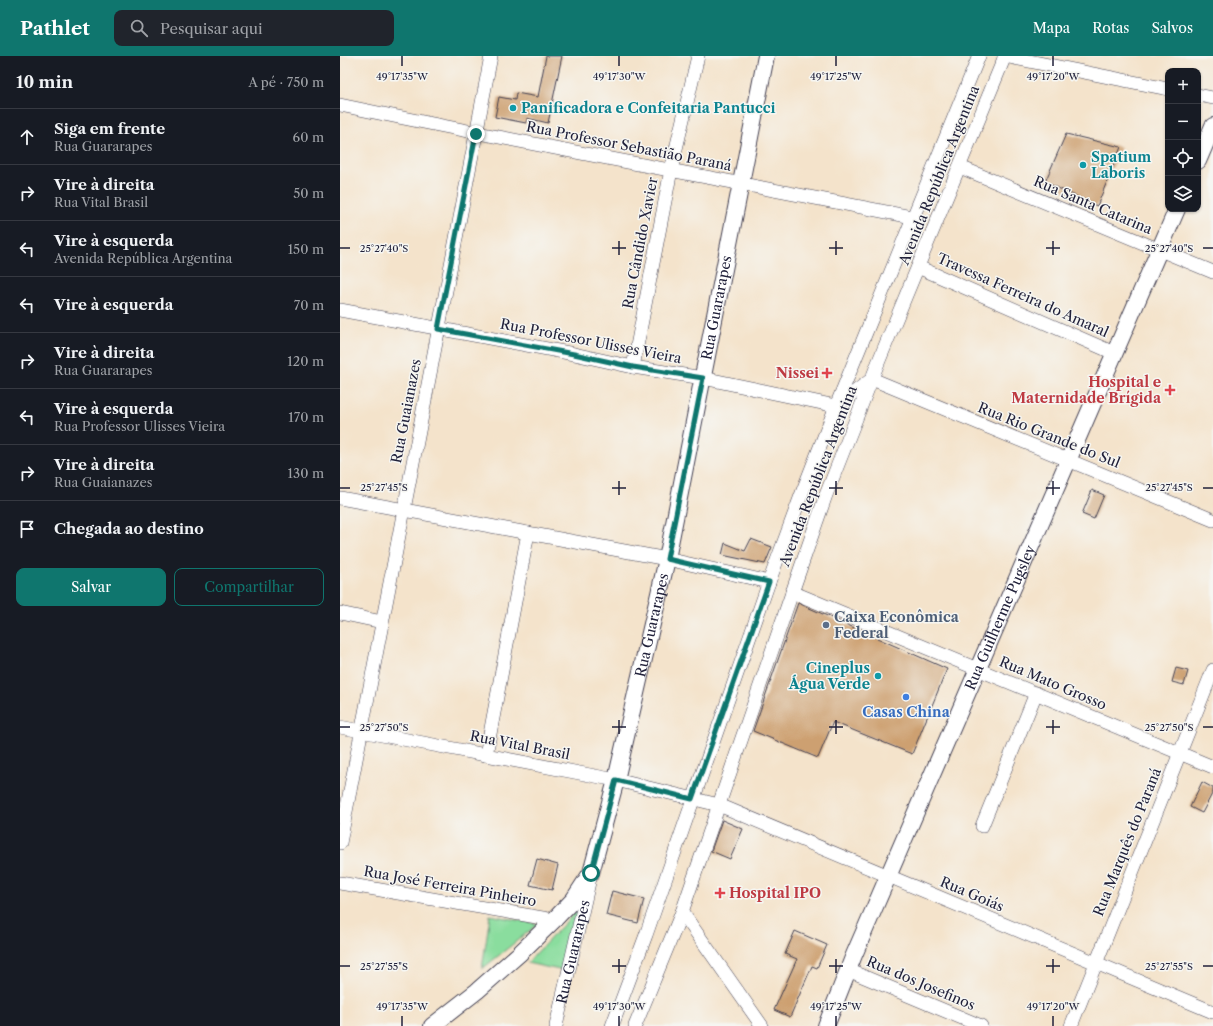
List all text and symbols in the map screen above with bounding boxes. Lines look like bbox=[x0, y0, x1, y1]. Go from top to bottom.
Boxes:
search box bbox=[114, 10, 394, 46]
text: Pathlet bbox=[20, 17, 90, 40]
icon: search bbox=[128, 17, 150, 39]
text: Pesquisar aqui bbox=[160, 19, 263, 38]
text: Mapa bbox=[1033, 19, 1070, 37]
text: Rotas bbox=[1092, 19, 1129, 37]
text: Salvos bbox=[1151, 19, 1193, 37]
map controls bbox=[1165, 68, 1201, 212]
button: + bbox=[1165, 68, 1201, 104]
text: 49°17'35"W bbox=[376, 70, 429, 83]
text: 49°17'30"W bbox=[593, 70, 646, 83]
text: 49°17'25"W bbox=[810, 70, 863, 83]
text: 49°17'20"W bbox=[1027, 70, 1081, 83]
text: 10 min bbox=[16, 72, 73, 92]
text: A pé · 750 m bbox=[248, 74, 324, 90]
street label: Avenida República Argentina bbox=[894, 82, 984, 268]
place label: Panificadora e Confeitaria Pantucci bbox=[521, 99, 776, 117]
marker: Panificadora e Confeitaria Pantucci bbox=[508, 103, 518, 113]
button: − bbox=[1165, 104, 1201, 140]
street label: Rua Professor Sebastião Paraná bbox=[525, 117, 734, 175]
text: Siga em frente bbox=[54, 119, 165, 138]
route end bbox=[467, 125, 485, 143]
icon: ahead bbox=[16, 126, 38, 148]
text: 60 m bbox=[293, 129, 324, 145]
text: Rua Guararapes bbox=[54, 138, 153, 154]
button: locate bbox=[1165, 140, 1201, 176]
place label: Spatium Laboris bbox=[1091, 148, 1151, 182]
marker: Spatium Laboris bbox=[1078, 160, 1088, 170]
street label: Rua Santa Catarina bbox=[1031, 172, 1156, 238]
text: Vire à direita bbox=[54, 175, 154, 194]
street label: Rua Cândido Xavier bbox=[618, 176, 662, 310]
button: layers bbox=[1165, 176, 1201, 212]
icon: right bbox=[16, 182, 38, 204]
text: 50 m bbox=[293, 185, 324, 201]
text: Rua Vital Brasil bbox=[54, 194, 148, 210]
text: Vire à esquerda bbox=[54, 231, 173, 250]
icon: left bbox=[16, 238, 38, 260]
text: 150 m bbox=[288, 241, 324, 257]
text: 25°27'40"S bbox=[360, 242, 408, 255]
text: 25°27'40"S bbox=[1145, 242, 1193, 255]
street label: Travessa Ferreira do Amaral bbox=[934, 249, 1112, 341]
text: Avenida República Argentina bbox=[54, 250, 232, 266]
street label: Rua Guararapes bbox=[697, 254, 736, 362]
icon: left bbox=[16, 294, 38, 316]
text: Vire à esquerda bbox=[54, 295, 173, 314]
text: 70 m bbox=[294, 297, 324, 313]
street label: Rua Professor Ulisses Vieira bbox=[499, 315, 684, 368]
text: Vire à direita bbox=[54, 343, 154, 362]
icon: right bbox=[16, 350, 38, 372]
text: 120 m bbox=[287, 353, 324, 369]
street label: Rua Guaianazes bbox=[387, 357, 425, 465]
text: Rua Guararapes bbox=[54, 362, 153, 378]
place label: Nissei bbox=[776, 364, 819, 382]
marker: Nissei bbox=[822, 368, 832, 378]
place label: Hospital e Maternidade Brígida bbox=[1011, 373, 1162, 407]
street label: Avenida República Argentina bbox=[775, 382, 861, 570]
marker: Hospital e Maternidade Brígida bbox=[1164, 384, 1176, 396]
street label: Rua Rio Grande do Sul bbox=[975, 398, 1123, 472]
text: Vire à esquerda bbox=[54, 399, 173, 418]
icon: left bbox=[16, 406, 38, 428]
text: 170 m bbox=[288, 409, 324, 425]
text: Rua Professor Ulisses Vieira bbox=[54, 418, 225, 434]
text: Vire à direita bbox=[54, 455, 154, 474]
icon: right bbox=[16, 462, 38, 484]
text: 130 m bbox=[288, 465, 324, 481]
text: Rua Guaianazes bbox=[54, 474, 152, 490]
text: 25°27'45"S bbox=[360, 481, 408, 494]
text: 25°27'45"S bbox=[1145, 481, 1193, 494]
icon: arrive bbox=[16, 518, 38, 540]
text: Chegada ao destino bbox=[54, 519, 204, 538]
street label: Rua Guilherme Pugsley bbox=[961, 542, 1039, 693]
button: Salvar bbox=[16, 568, 166, 606]
button: Compartilhar bbox=[174, 568, 324, 606]
street label: Rua Guararapes bbox=[631, 571, 672, 679]
place label: Caixa Econômica Federal bbox=[834, 608, 960, 642]
marker: Caixa Econômica Federal bbox=[821, 620, 831, 630]
street label: Rua Mato Grosso bbox=[997, 652, 1109, 714]
place label: Cineplus Água Verde bbox=[788, 659, 870, 693]
marker: Cineplus Água Verde bbox=[873, 671, 883, 681]
marker: Casas China bbox=[901, 692, 911, 702]
place label: Casas China bbox=[862, 703, 951, 721]
text: 25°27'50"S bbox=[360, 721, 408, 734]
text: 25°27'50"S bbox=[1145, 721, 1193, 734]
street label: Rua Vital Brasil bbox=[469, 726, 571, 764]
street label: Rua Marquês do Paraná bbox=[1089, 765, 1165, 919]
street label: Rua José Ferreira Pinheiro bbox=[362, 862, 538, 910]
route start bbox=[582, 864, 600, 882]
street label: Rua Goiás bbox=[937, 873, 1007, 915]
place label: Hospital IPO bbox=[729, 884, 821, 902]
marker: Hospital IPO bbox=[714, 887, 726, 899]
street label: Rua Guararapes bbox=[552, 898, 594, 1006]
street label: Rua dos Josefinos bbox=[864, 952, 978, 1014]
text: 25°27'55"S bbox=[360, 960, 408, 973]
text: 25°27'55"S bbox=[1145, 960, 1193, 973]
text: 49°17'35"W bbox=[376, 1000, 429, 1013]
text: 49°17'30"W bbox=[593, 1000, 646, 1013]
text: 49°17'25"W bbox=[810, 1000, 863, 1013]
text: 49°17'20"W bbox=[1027, 1000, 1081, 1013]

